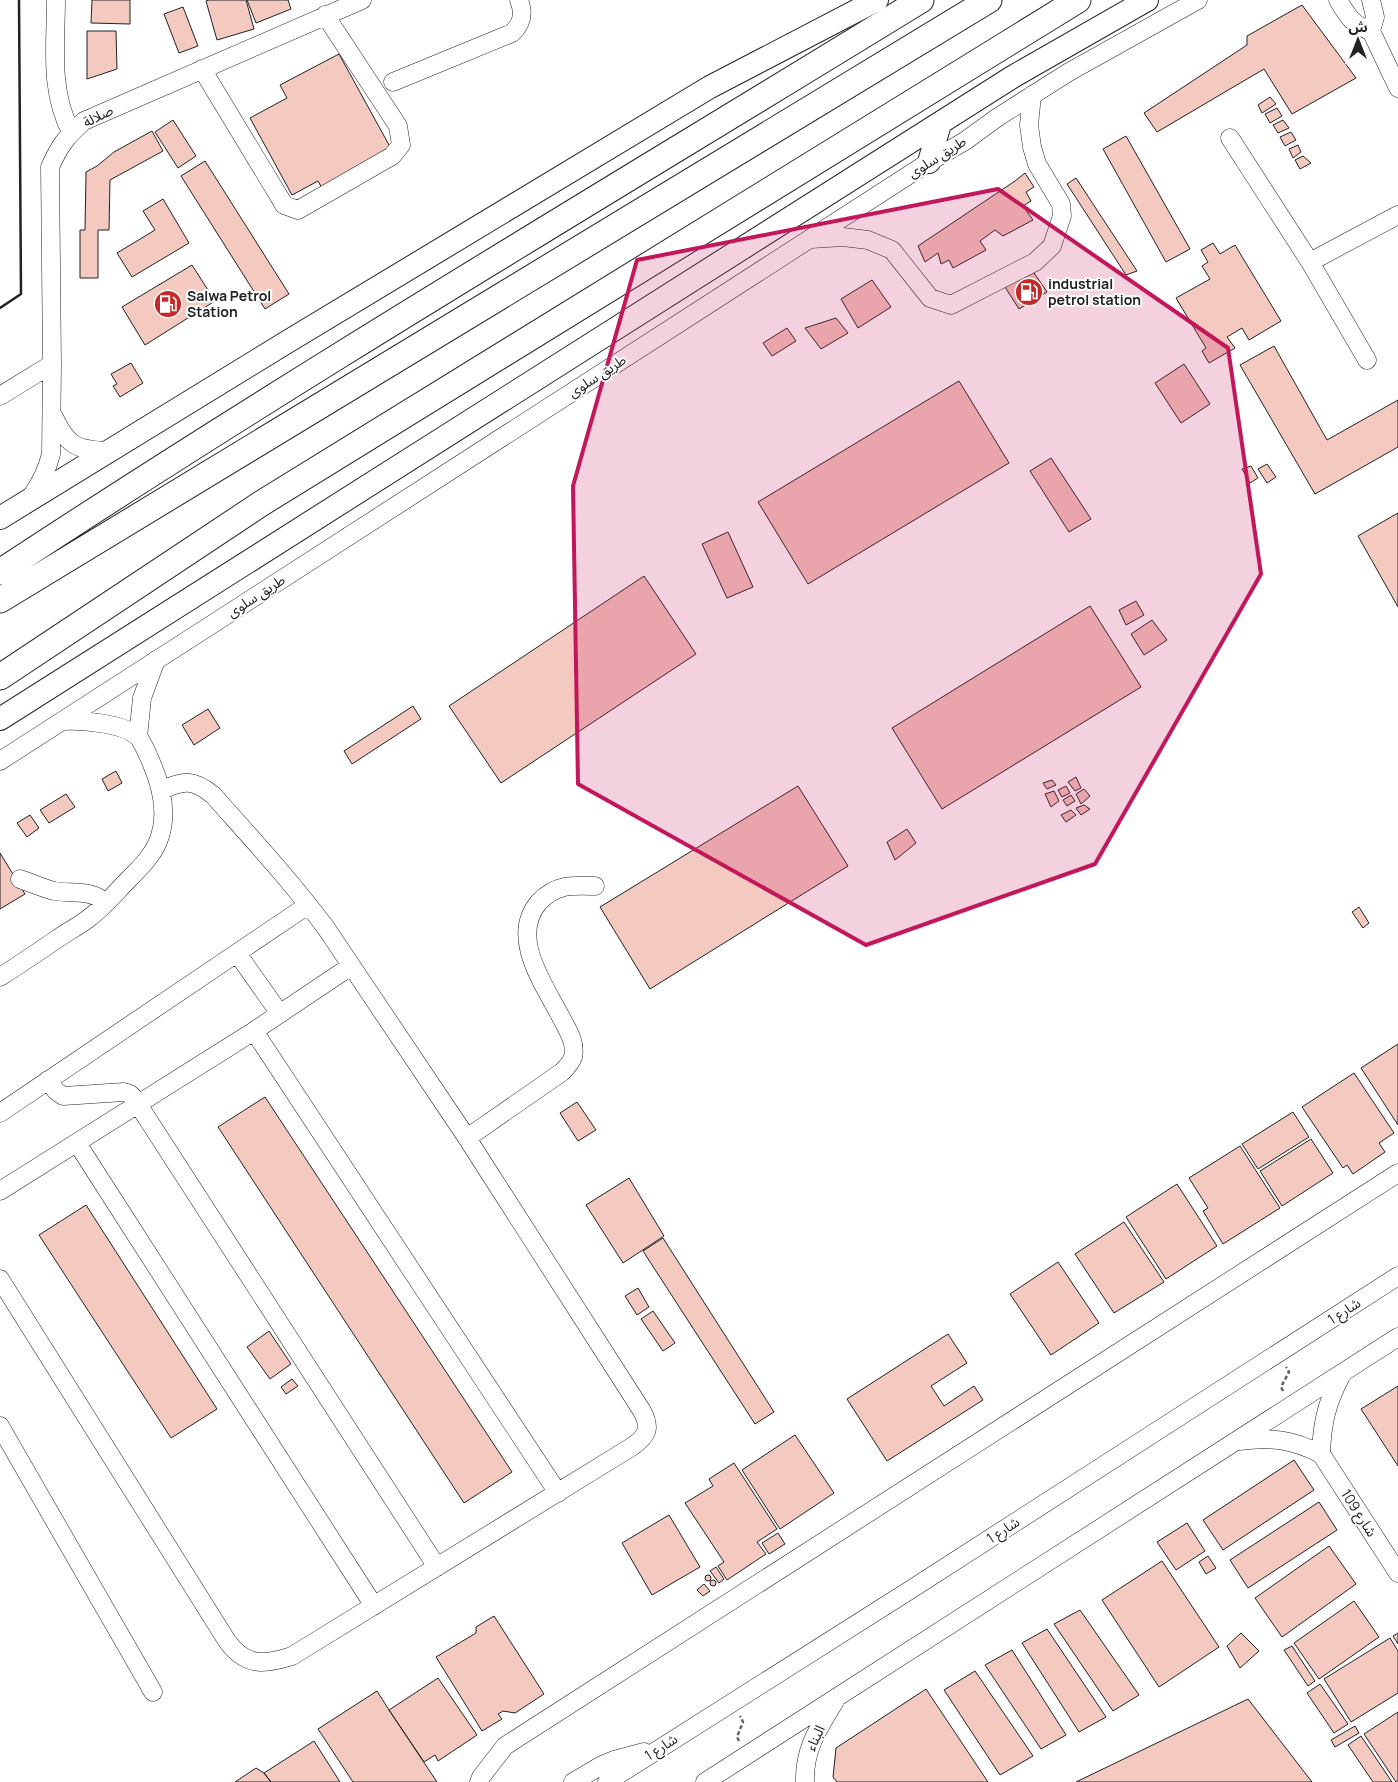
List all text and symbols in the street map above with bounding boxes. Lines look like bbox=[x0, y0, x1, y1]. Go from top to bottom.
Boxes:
north arrow bbox=[1333, 15, 1383, 65]
text: ش bbox=[1348, 17, 1368, 36]
street label: صلالة bbox=[79, 100, 116, 131]
street label: طريق سلوى bbox=[904, 131, 970, 183]
place label: industrial petrol station bbox=[1048, 274, 1141, 309]
fuel station icon: industrial petrol station bbox=[1014, 277, 1044, 307]
place label: Salwa Petrol Station bbox=[187, 286, 271, 321]
fuel station icon: Salwa Petrol Station bbox=[153, 289, 183, 319]
street label: طريق سلوى bbox=[564, 350, 630, 402]
street label: طريق سلوى bbox=[223, 570, 289, 622]
street label: شارع 1 bbox=[1324, 1293, 1365, 1330]
street label: شارع 109 bbox=[1335, 1485, 1382, 1541]
street label: شارع 1 bbox=[983, 1512, 1024, 1549]
street label: البناء bbox=[800, 1722, 829, 1754]
street label: شارع 1 bbox=[641, 1729, 682, 1766]

